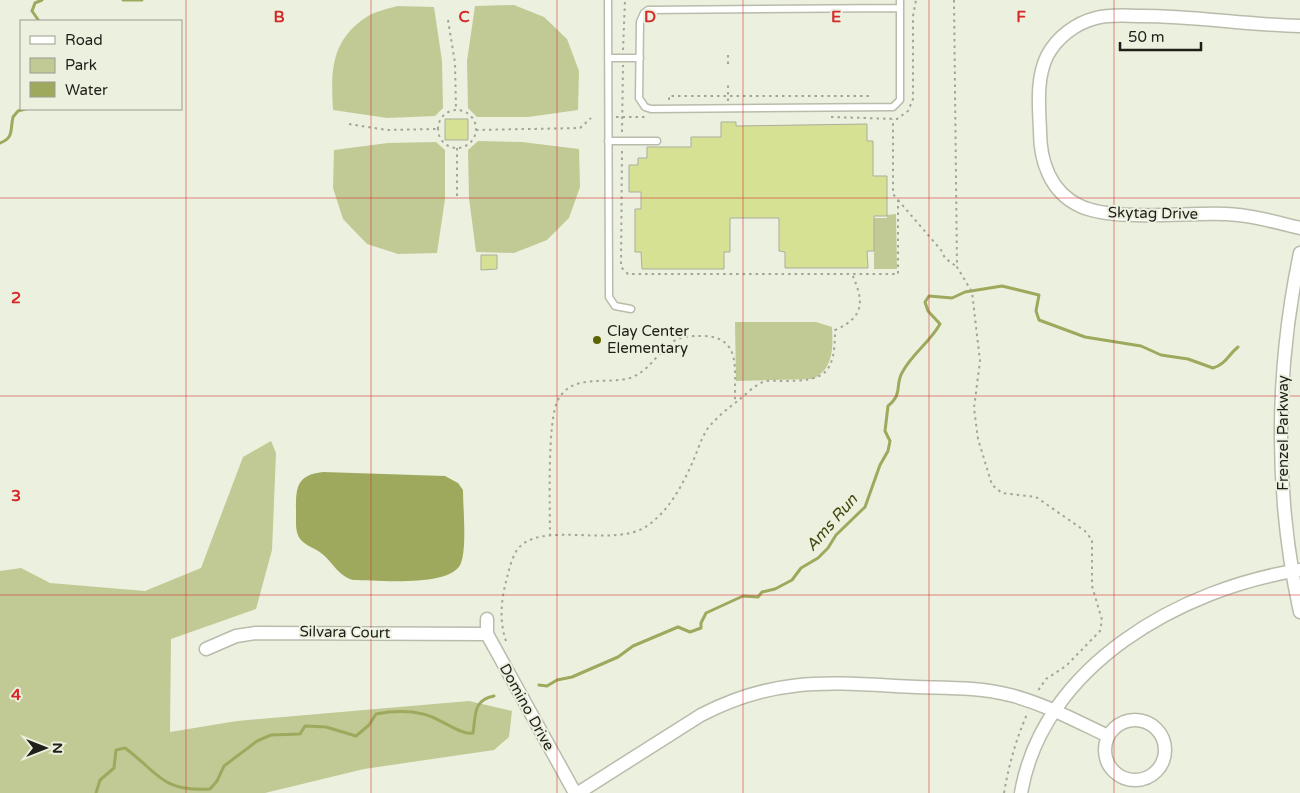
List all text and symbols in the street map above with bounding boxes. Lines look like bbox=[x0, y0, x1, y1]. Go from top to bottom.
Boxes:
text: B bbox=[273, 7, 285, 27]
text: C bbox=[458, 7, 470, 27]
text: D bbox=[644, 7, 656, 27]
text: E bbox=[831, 7, 841, 27]
text: F bbox=[1016, 7, 1026, 27]
legend bbox=[20, 20, 182, 110]
scale bar bbox=[1120, 20, 1201, 52]
text: 50 m bbox=[1128, 28, 1165, 46]
text: Road bbox=[65, 31, 103, 49]
text: Park bbox=[65, 56, 97, 74]
text: Water bbox=[65, 81, 108, 99]
street label: Skytag Drive bbox=[1108, 203, 1198, 223]
text: 2 bbox=[11, 288, 21, 308]
place label: Clay Center Elementary bbox=[607, 322, 689, 357]
marker: Clay Center Elementary bbox=[591, 334, 603, 346]
street label: Frenzel Parkway bbox=[1274, 375, 1292, 491]
text: 3 bbox=[11, 486, 21, 506]
water label: Ams Run bbox=[801, 489, 863, 555]
street label: Silvara Court bbox=[299, 622, 391, 642]
street label: Domino Drive bbox=[496, 660, 558, 754]
text: 4 bbox=[11, 685, 21, 705]
north arrow bbox=[20, 723, 70, 773]
text: N bbox=[49, 742, 66, 754]

